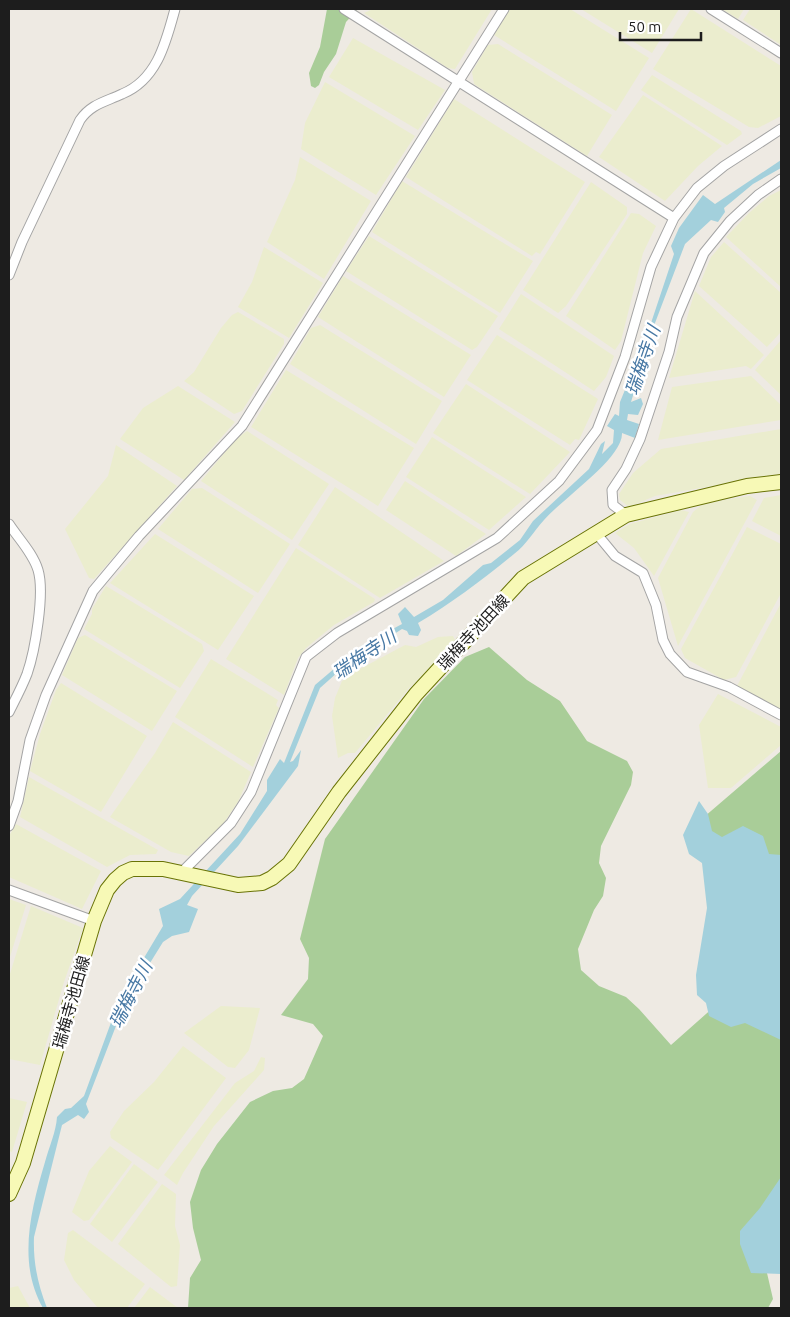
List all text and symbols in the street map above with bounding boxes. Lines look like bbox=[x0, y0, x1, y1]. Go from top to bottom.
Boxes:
scale bar bbox=[620, 10, 701, 42]
text: 50 m bbox=[628, 18, 661, 35]
water label: 瑞梅寺川 bbox=[621, 321, 664, 397]
street label: 瑞梅寺池田線 bbox=[434, 591, 512, 673]
water label: 瑞梅寺川 bbox=[329, 624, 401, 682]
street label: 瑞梅寺池田線 bbox=[49, 953, 93, 1051]
water label: 瑞梅寺川 bbox=[105, 956, 156, 1031]

